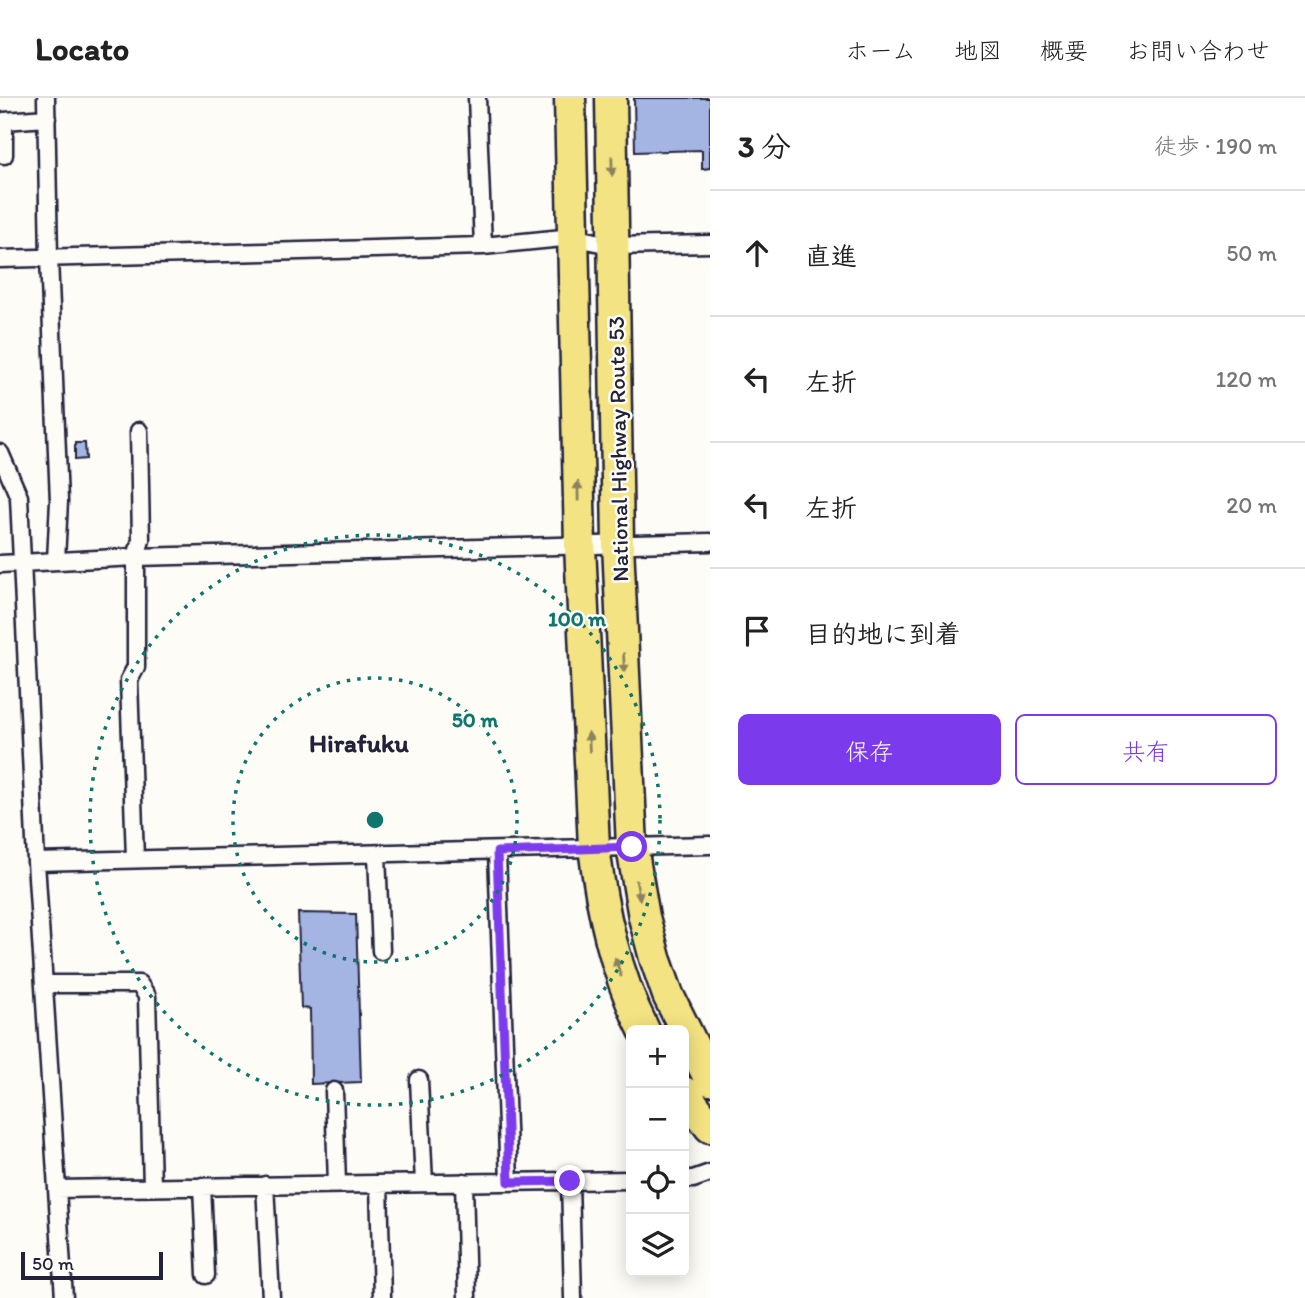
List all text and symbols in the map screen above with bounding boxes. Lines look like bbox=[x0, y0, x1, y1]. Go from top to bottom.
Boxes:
text: Locato bbox=[35, 29, 129, 68]
text: ホーム bbox=[845, 36, 916, 65]
text: 地図 bbox=[954, 36, 1002, 65]
text: 概要 bbox=[1040, 36, 1088, 65]
text: お問い合わせ bbox=[1126, 36, 1270, 65]
text: 3 分 bbox=[738, 128, 791, 165]
text: 徒歩 · 190 m bbox=[1154, 132, 1277, 160]
one-way arrow bbox=[607, 155, 618, 177]
icon: ahead bbox=[738, 234, 776, 272]
text: 50 m bbox=[1226, 239, 1277, 267]
text: 直進 bbox=[805, 240, 857, 272]
street label: National Highway Route 53 bbox=[602, 316, 634, 582]
icon: left bbox=[738, 360, 776, 398]
text: 120 m bbox=[1216, 365, 1277, 393]
text: 左折 bbox=[805, 366, 857, 398]
one-way arrow bbox=[573, 479, 584, 501]
icon: left bbox=[738, 486, 776, 524]
text: 20 m bbox=[1226, 491, 1277, 519]
text: 左折 bbox=[805, 492, 857, 524]
text: 100 m bbox=[548, 606, 606, 631]
icon: arrive bbox=[738, 612, 776, 650]
text: 目的地に到着 bbox=[805, 618, 961, 650]
one-way arrow bbox=[618, 652, 629, 674]
text: 50 m bbox=[452, 707, 499, 732]
button: 保存 bbox=[738, 714, 1001, 785]
button: 共有 bbox=[1015, 714, 1277, 785]
district label: Hirafuku bbox=[309, 727, 410, 759]
one-way arrow bbox=[584, 731, 595, 753]
centre of rings bbox=[363, 808, 387, 832]
route start bbox=[616, 831, 647, 862]
one-way arrow bbox=[633, 879, 644, 901]
one-way arrow bbox=[612, 957, 623, 978]
map controls bbox=[626, 1025, 689, 1277]
button: + bbox=[626, 1025, 689, 1088]
button: − bbox=[626, 1088, 689, 1151]
button: locate bbox=[626, 1151, 689, 1214]
route end bbox=[554, 1165, 585, 1196]
button: layers bbox=[626, 1214, 689, 1277]
scale bar bbox=[21, 1249, 163, 1281]
text: 50 m bbox=[32, 1252, 74, 1275]

